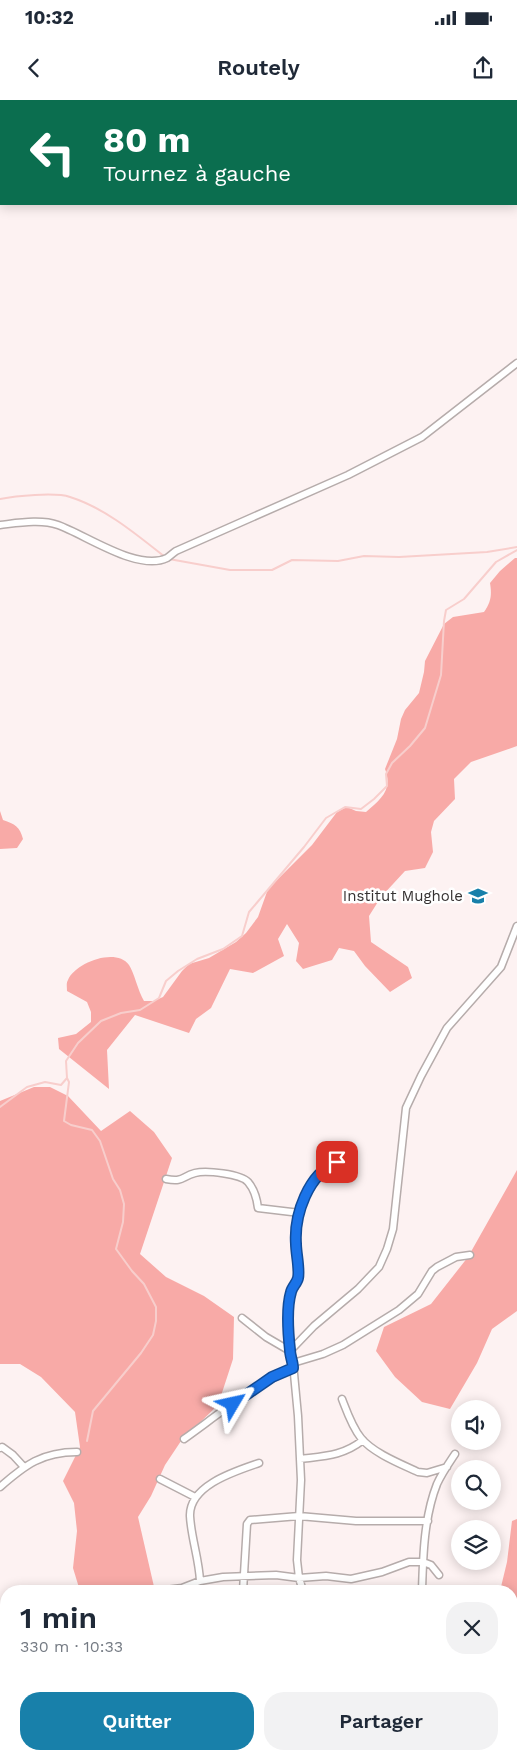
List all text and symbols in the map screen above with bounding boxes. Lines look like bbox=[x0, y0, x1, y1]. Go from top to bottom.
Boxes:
text: 10:32 bbox=[25, 6, 74, 29]
icon: back bbox=[20, 54, 48, 82]
icon: share bbox=[469, 54, 497, 82]
text: Routely bbox=[217, 55, 300, 80]
text: 80 m bbox=[103, 119, 190, 161]
icon: left bbox=[20, 120, 85, 185]
text: Tournez à gauche bbox=[103, 161, 291, 186]
school or university icon: Institut Mughole bbox=[467, 885, 489, 907]
place label: Institut Mughole bbox=[343, 887, 463, 905]
pin bbox=[316, 1141, 358, 1183]
icon: arrive bbox=[323, 1148, 351, 1176]
position arrow bbox=[206, 1377, 258, 1429]
map controls bbox=[451, 1400, 501, 1570]
button: sound bbox=[451, 1400, 501, 1450]
button: search bbox=[451, 1460, 501, 1510]
button: layers bbox=[451, 1520, 501, 1570]
text: 1 min bbox=[20, 1600, 97, 1635]
button: close bbox=[446, 1602, 498, 1654]
text: 330 m · 10:33 bbox=[20, 1637, 123, 1656]
button: Quitter bbox=[20, 1692, 254, 1750]
button: Partager bbox=[264, 1692, 498, 1750]

